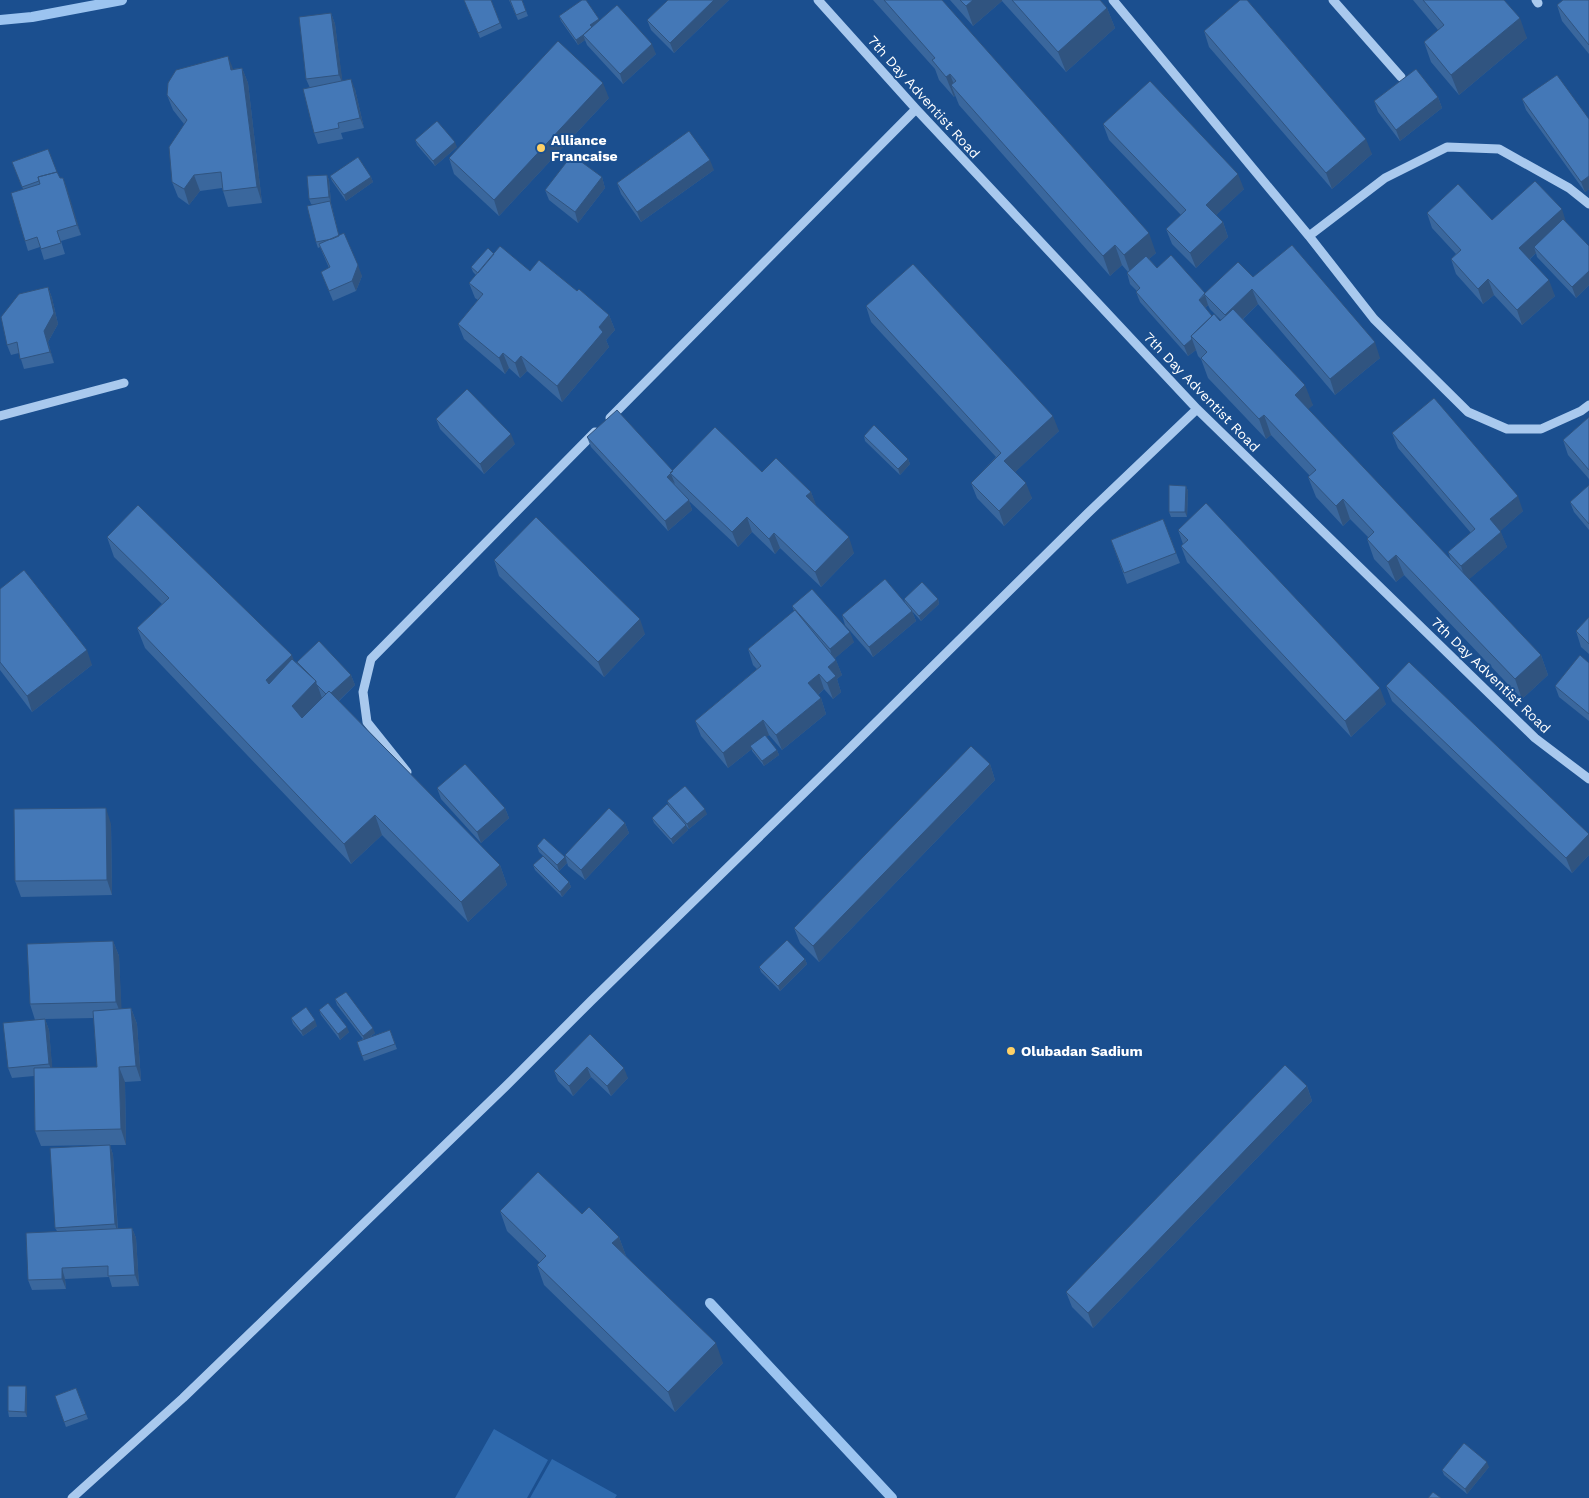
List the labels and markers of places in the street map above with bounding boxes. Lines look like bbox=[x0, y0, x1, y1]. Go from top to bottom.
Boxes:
place label: Alliance Francaise bbox=[551, 132, 618, 164]
marker: Alliance Francaise bbox=[535, 142, 547, 154]
place label: Olubadan Sadium bbox=[1021, 1043, 1143, 1059]
marker: Olubadan Sadium bbox=[1005, 1045, 1017, 1057]

